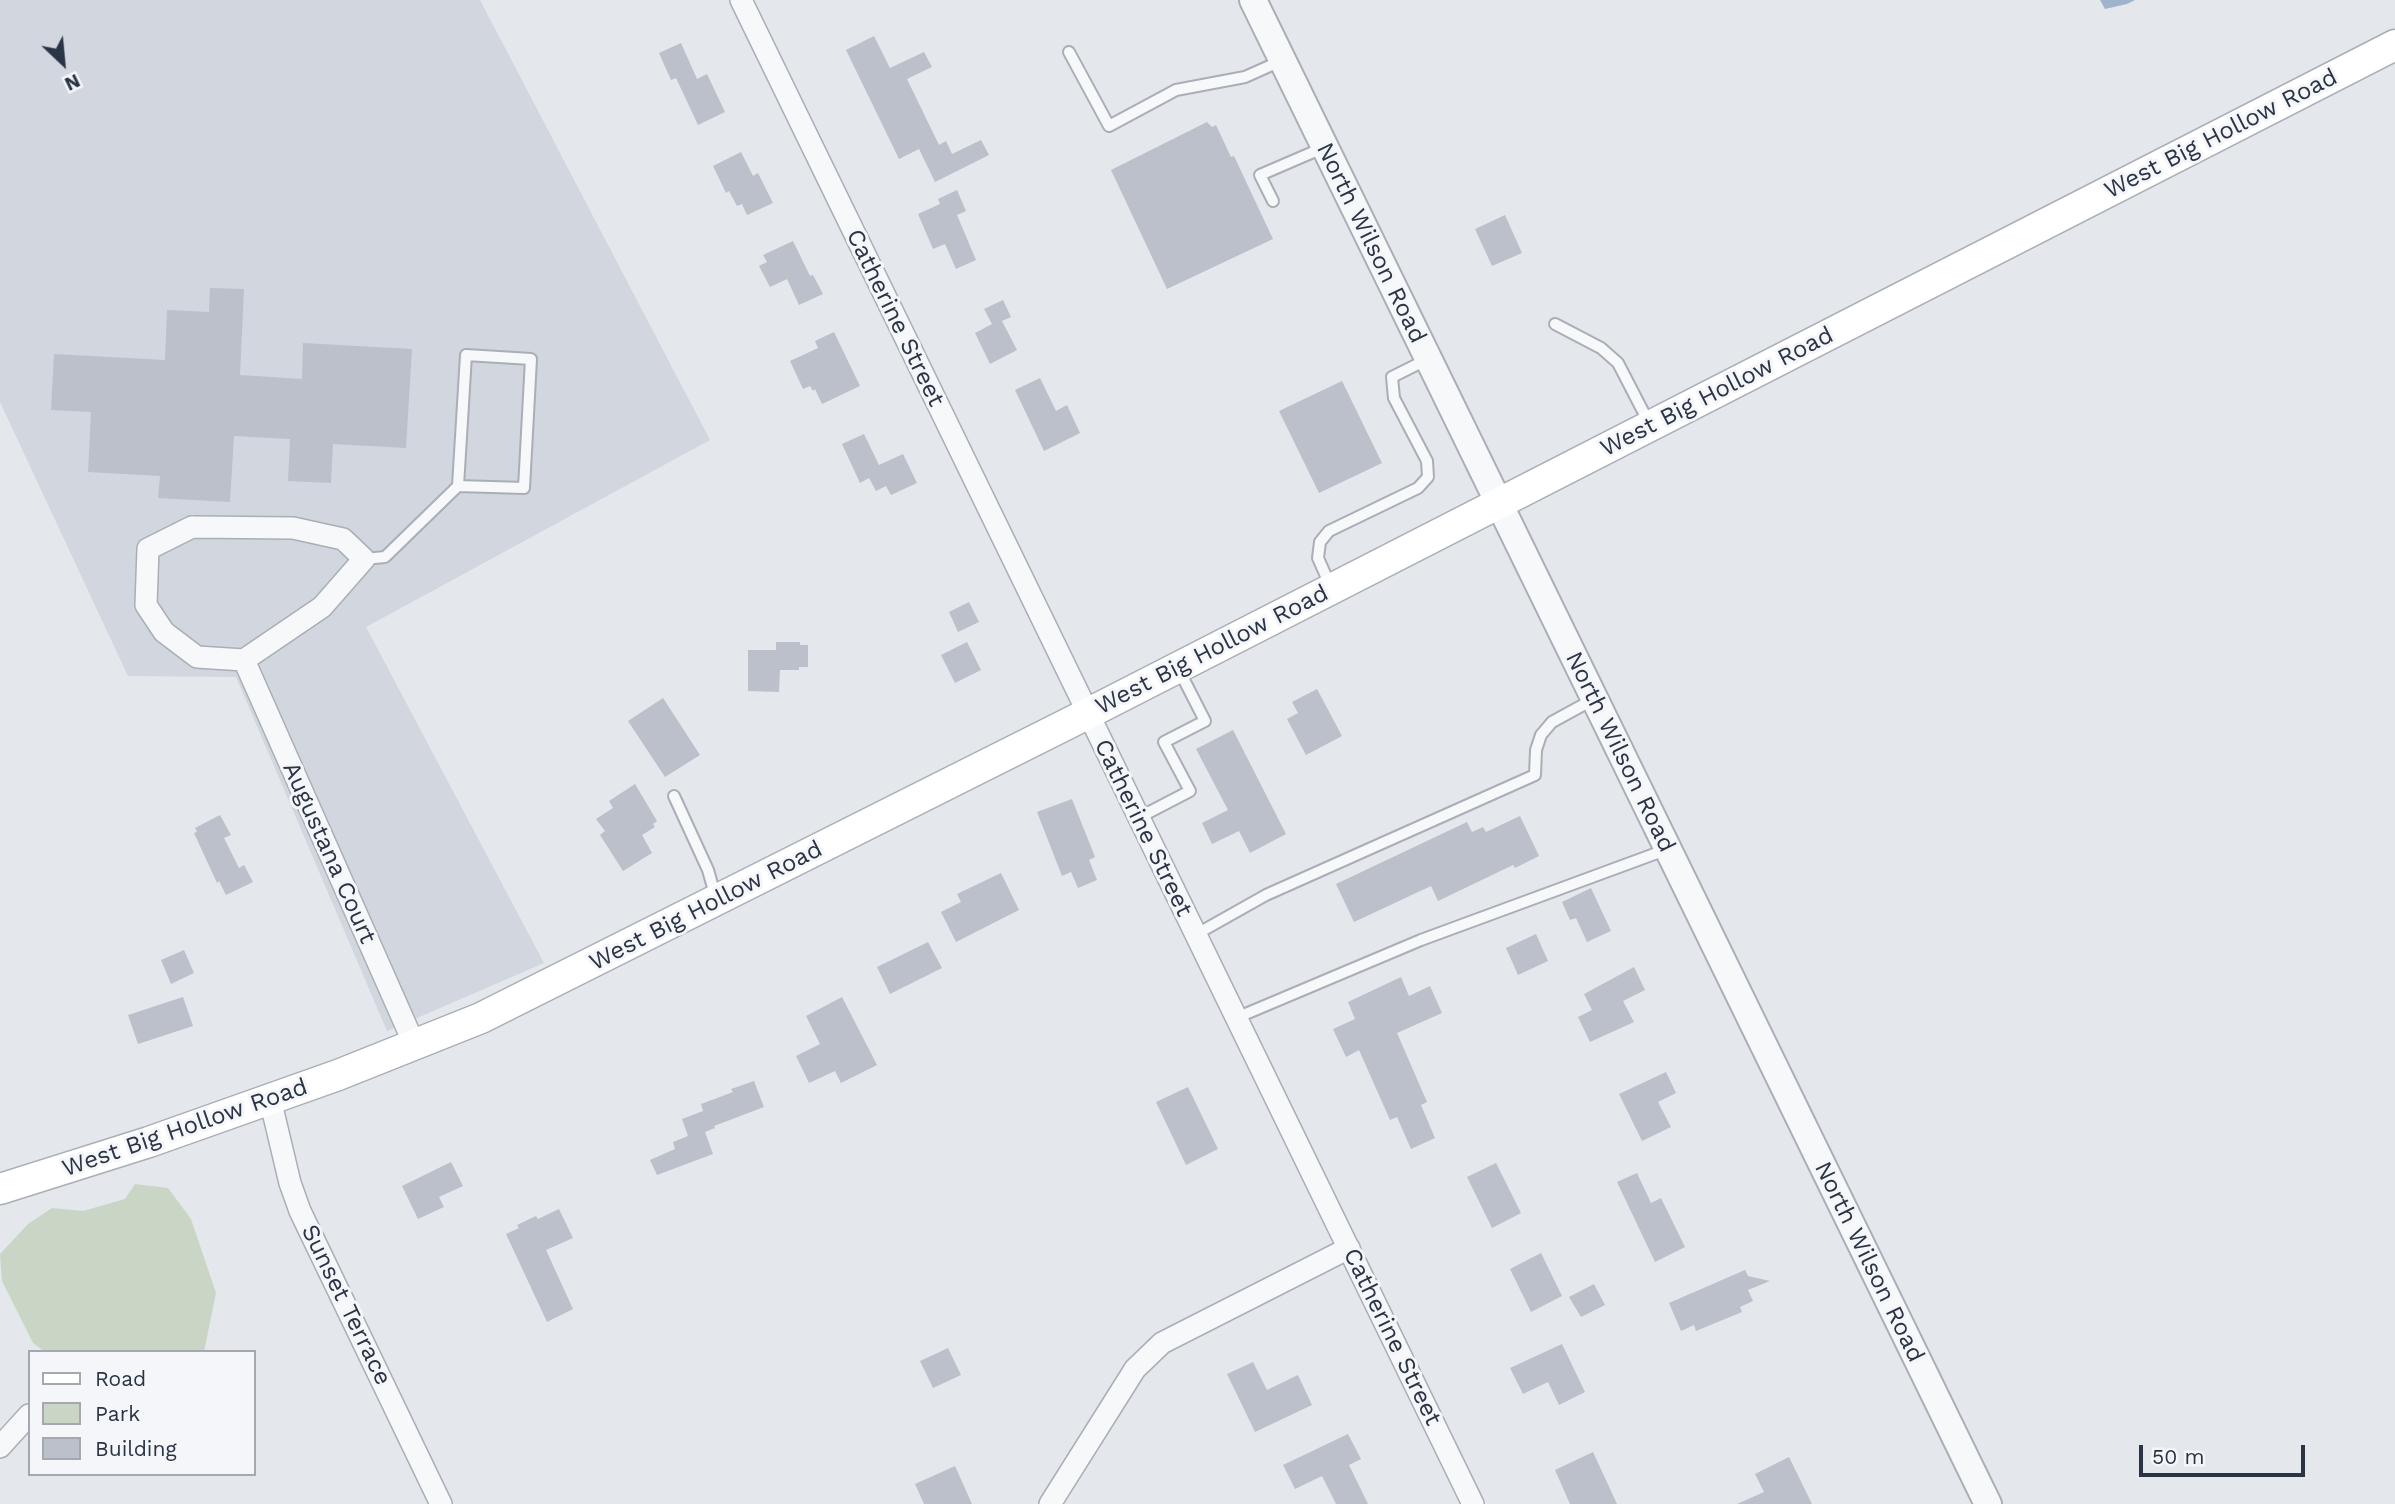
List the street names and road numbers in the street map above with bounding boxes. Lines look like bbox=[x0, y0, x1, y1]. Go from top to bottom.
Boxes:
street label: West Big Hollow Road bbox=[2100, 63, 2342, 205]
street label: North Wilson Road bbox=[1310, 138, 1432, 348]
street label: Catherine Street bbox=[840, 225, 950, 411]
street label: West Big Hollow Road bbox=[1596, 321, 1838, 463]
street label: West Big Hollow Road bbox=[1091, 579, 1333, 721]
street label: North Wilson Road bbox=[1559, 647, 1681, 857]
street label: Catherine Street bbox=[1088, 735, 1198, 921]
street label: Augustana Court bbox=[276, 758, 382, 948]
street label: West Big Hollow Road bbox=[585, 835, 827, 977]
street label: West Big Hollow Road bbox=[59, 1072, 311, 1184]
street label: North Wilson Road bbox=[1808, 1157, 1930, 1367]
street label: Sunset Terrace bbox=[295, 1220, 397, 1390]
street label: Catherine Street bbox=[1337, 1244, 1447, 1430]

